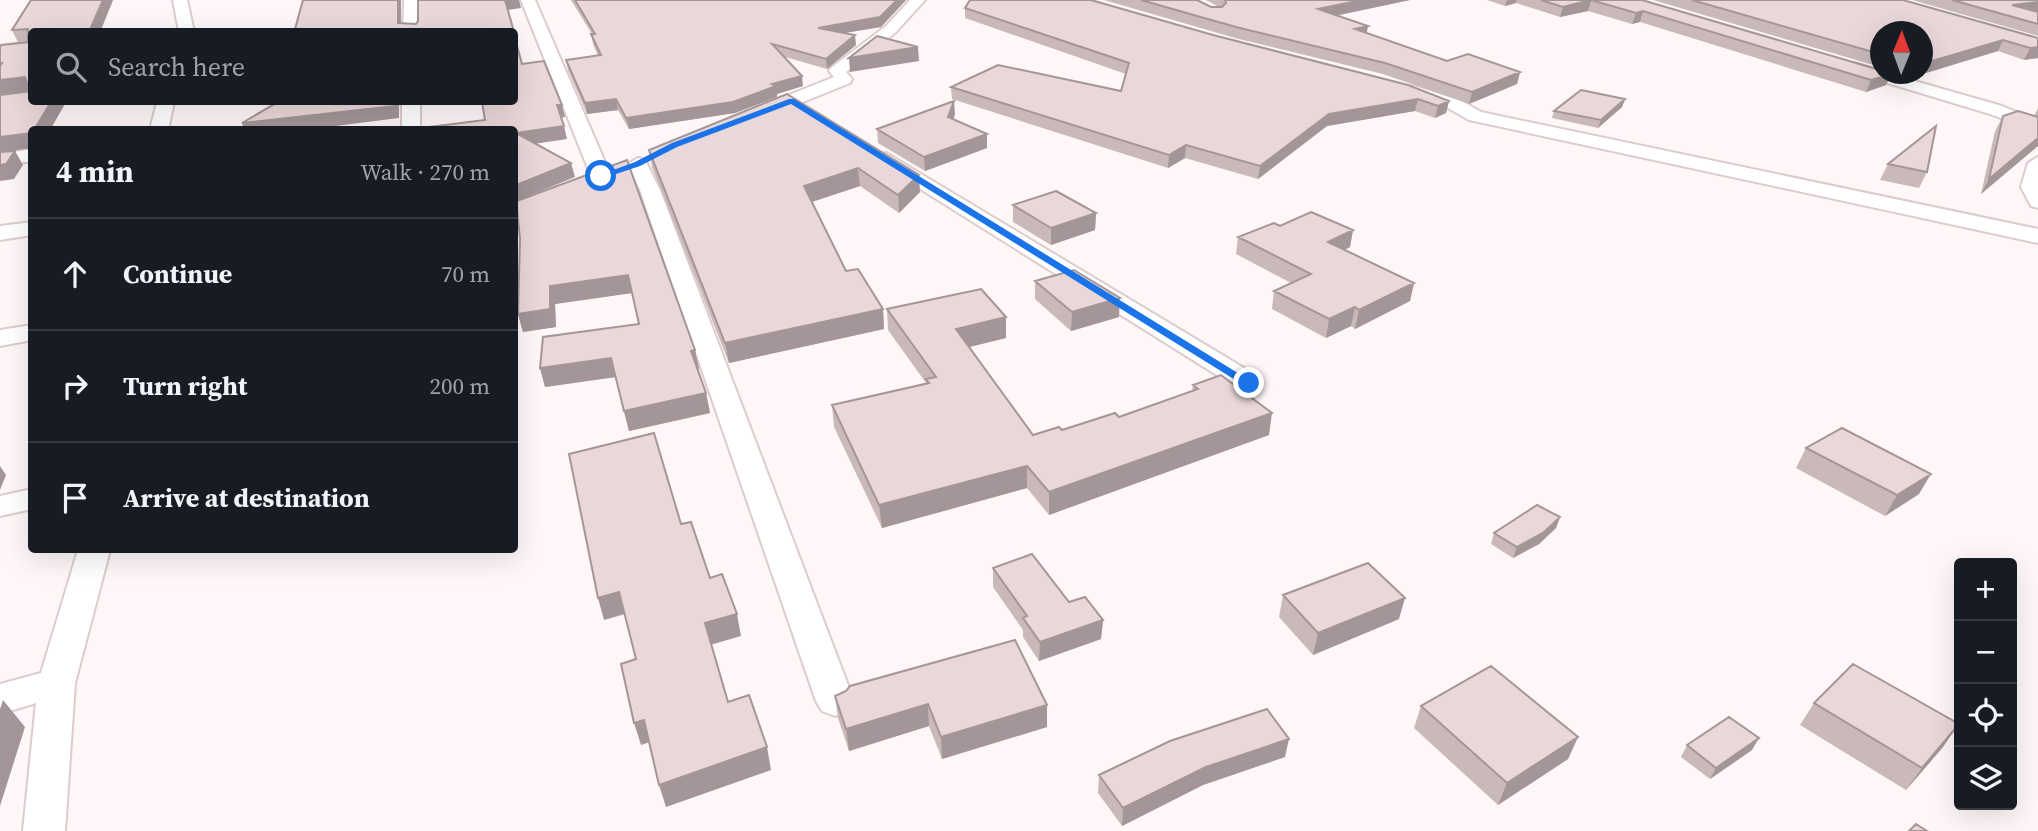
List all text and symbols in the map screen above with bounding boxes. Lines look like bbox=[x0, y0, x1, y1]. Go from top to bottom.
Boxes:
north arrow bbox=[1870, 21, 1933, 84]
search box bbox=[28, 28, 518, 105]
icon: search bbox=[52, 48, 90, 86]
text: Search here bbox=[108, 49, 245, 85]
text: 4 min bbox=[56, 151, 134, 192]
text: Walk · 270 m bbox=[360, 156, 490, 188]
route start bbox=[585, 160, 616, 191]
icon: ahead bbox=[56, 255, 94, 293]
text: Continue bbox=[123, 256, 232, 292]
text: 70 m bbox=[441, 258, 490, 290]
icon: right bbox=[56, 367, 94, 405]
route end bbox=[1233, 367, 1264, 398]
text: Turn right bbox=[123, 368, 247, 404]
text: 200 m bbox=[429, 370, 490, 402]
icon: arrive bbox=[56, 479, 94, 517]
text: Arrive at destination bbox=[123, 480, 370, 516]
map controls bbox=[1954, 558, 2017, 810]
button: + bbox=[1954, 558, 2017, 621]
button: − bbox=[1954, 621, 2017, 684]
button: locate bbox=[1954, 684, 2017, 747]
button: layers bbox=[1954, 747, 2017, 810]

